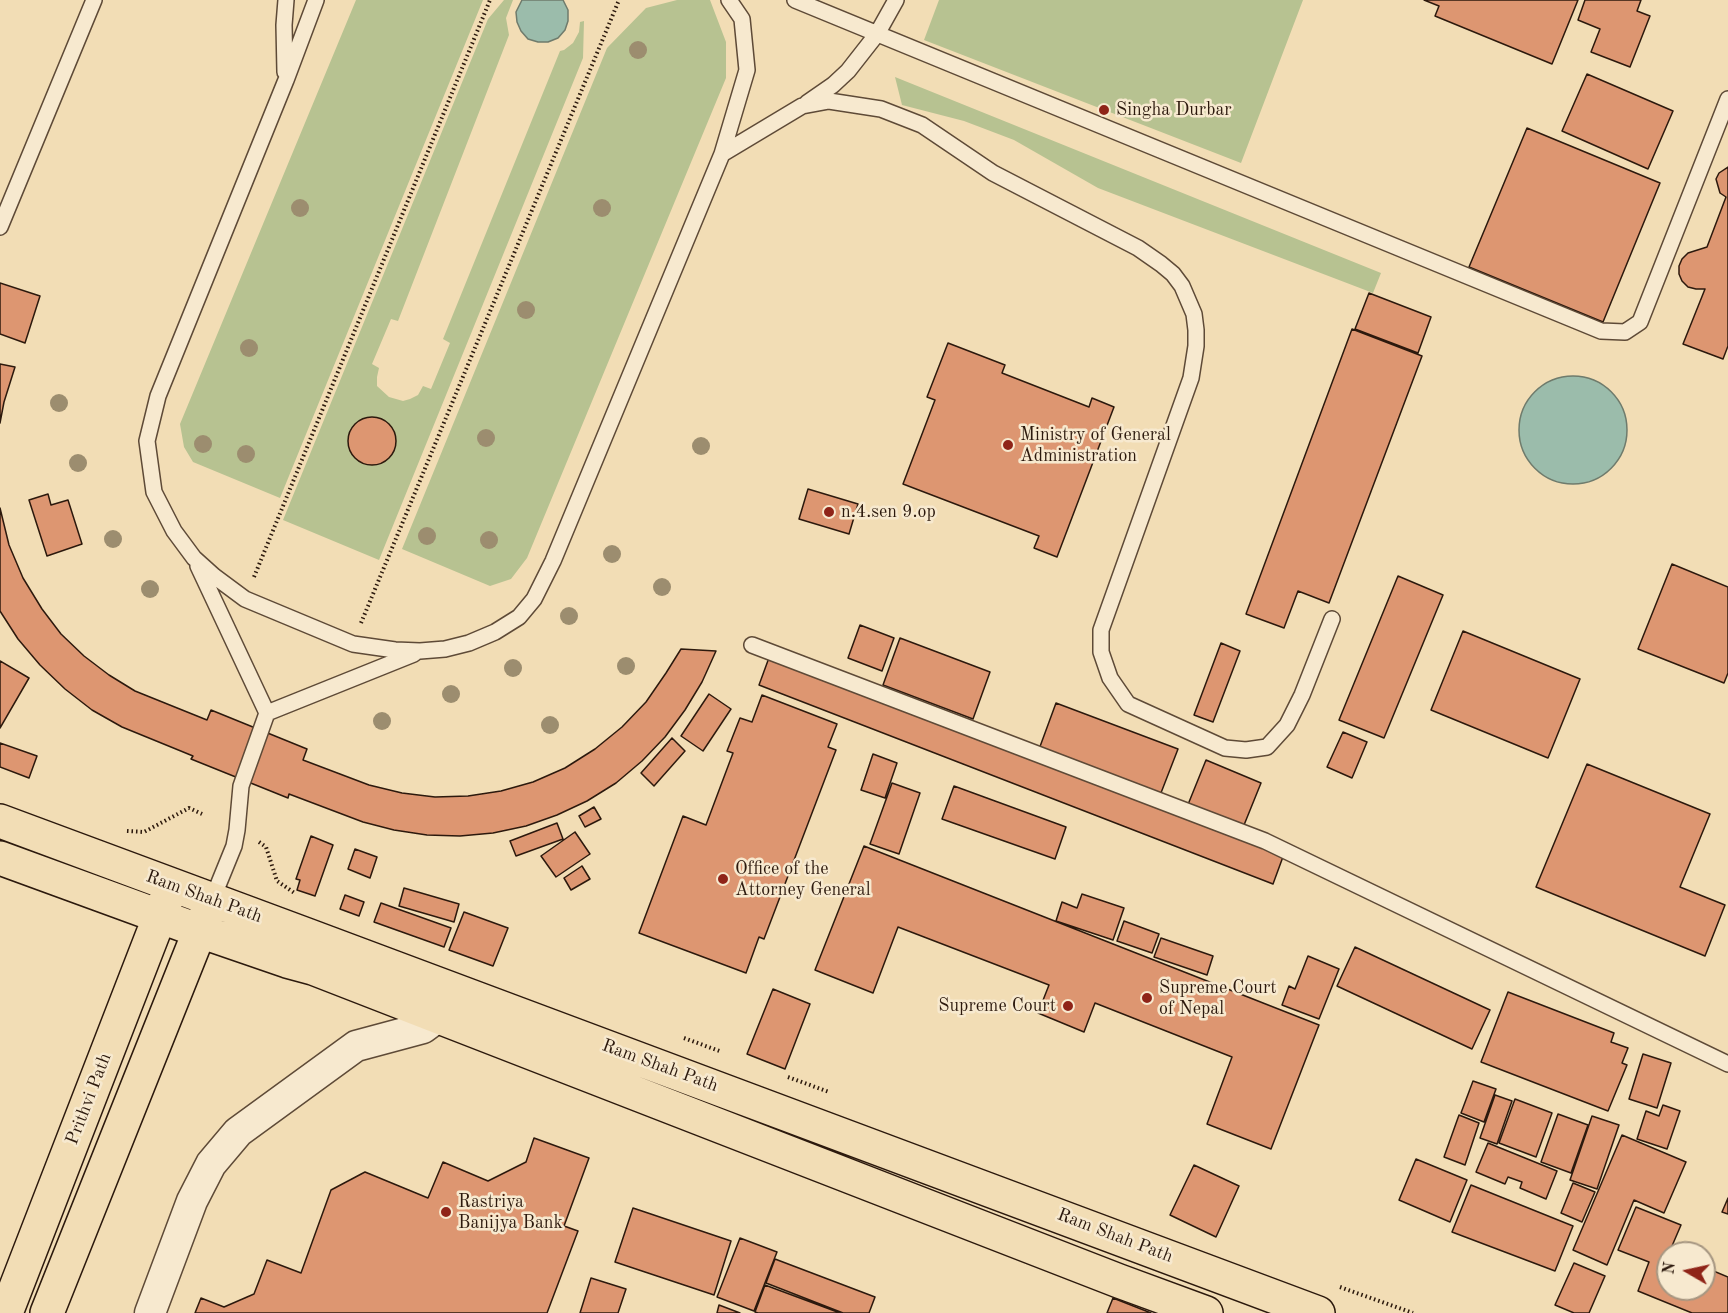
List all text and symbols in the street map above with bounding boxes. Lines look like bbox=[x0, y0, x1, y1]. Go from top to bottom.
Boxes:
place label: Singha Durbar bbox=[1116, 99, 1232, 121]
marker: Singha Durbar bbox=[1097, 103, 1111, 117]
place label: Ministry of General Administration bbox=[1020, 424, 1171, 466]
marker: Ministry of General Administration bbox=[1001, 438, 1015, 452]
place label: n.4.sen 9.op bbox=[841, 501, 936, 523]
marker: n.4.sen 9.op bbox=[822, 505, 836, 519]
place label: Office of the Attorney General bbox=[735, 858, 871, 900]
street label: Ram Shah Path bbox=[143, 866, 265, 928]
marker: Office of the Attorney General bbox=[716, 872, 730, 886]
place label: Supreme Court of Nepal bbox=[1159, 977, 1277, 1020]
marker: Supreme Court of Nepal bbox=[1140, 991, 1154, 1005]
place label: Supreme Court bbox=[938, 995, 1056, 1017]
marker: Supreme Court bbox=[1061, 999, 1075, 1013]
street label: Ram Shah Path bbox=[599, 1035, 721, 1097]
street label: Prithvi Path bbox=[62, 1050, 116, 1148]
place label: Rastriya Banijya Bank bbox=[458, 1191, 563, 1234]
street label: Ram Shah Path bbox=[1054, 1204, 1176, 1268]
marker: Rastriya Banijya Bank bbox=[439, 1205, 453, 1219]
north arrow bbox=[1656, 1241, 1716, 1301]
text: N bbox=[1661, 1261, 1679, 1276]

